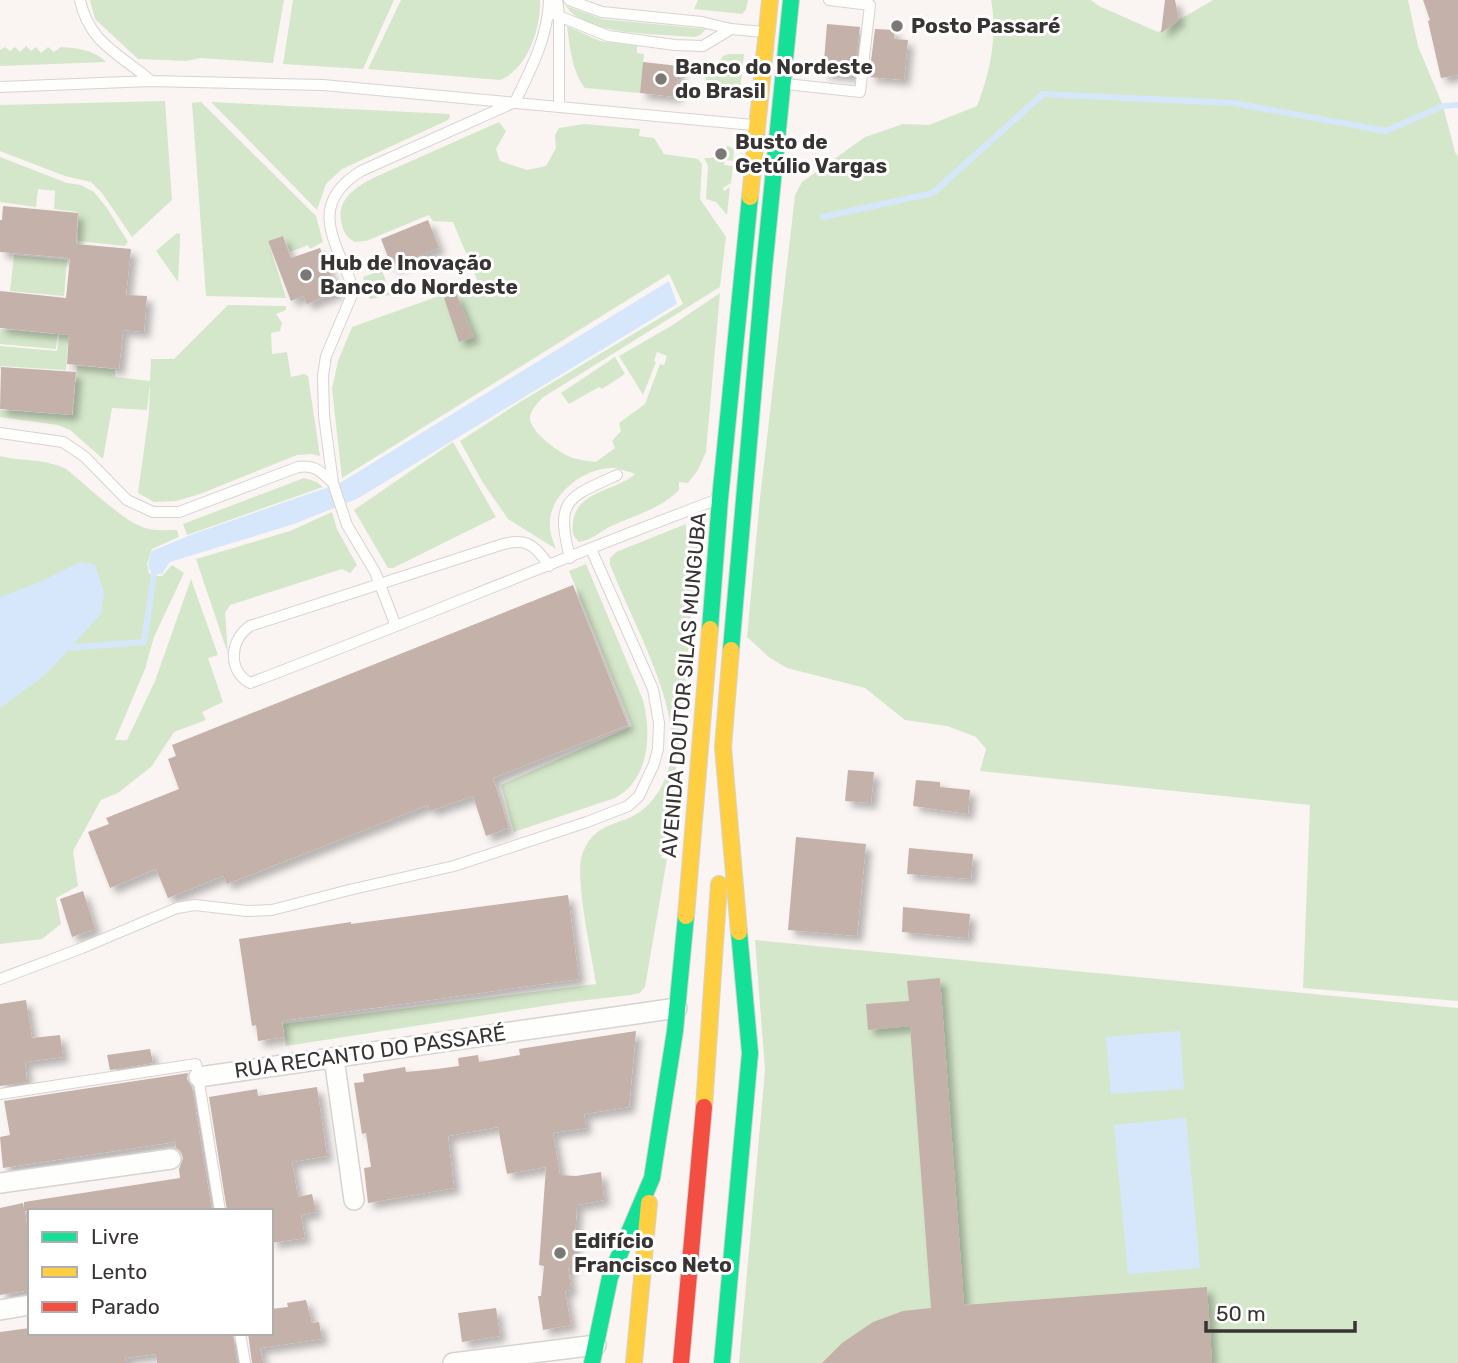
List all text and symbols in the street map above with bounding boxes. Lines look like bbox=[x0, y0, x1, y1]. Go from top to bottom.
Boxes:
place label: Posto Passaré bbox=[911, 13, 1060, 38]
marker: Posto Passaré bbox=[889, 18, 905, 34]
place label: Banco do Nordeste do Brasil bbox=[675, 54, 873, 103]
marker: Banco do Nordeste do Brasil bbox=[653, 71, 669, 87]
place label: Busto de Getúlio Vargas bbox=[735, 129, 887, 178]
marker: Busto de Getúlio Vargas bbox=[713, 146, 729, 162]
place label: Hub de Inovação Banco do Nordeste bbox=[320, 250, 518, 299]
marker: Hub de Inovação Banco do Nordeste bbox=[298, 267, 314, 283]
street label: AVENIDA DOUTOR SILAS MUNGUBA bbox=[656, 511, 711, 859]
street label: RUA RECANTO DO PASSARÉ bbox=[233, 1020, 507, 1083]
legend bbox=[28, 1209, 273, 1335]
text: Livre bbox=[91, 1224, 139, 1249]
place label: Edifício Francisco Neto bbox=[574, 1228, 732, 1277]
marker: Edifício Francisco Neto bbox=[552, 1245, 568, 1261]
text: Lento bbox=[91, 1259, 147, 1284]
scale bar bbox=[1206, 1290, 1355, 1334]
text: Parado bbox=[91, 1294, 160, 1319]
text: 50 m bbox=[1216, 1301, 1266, 1326]

